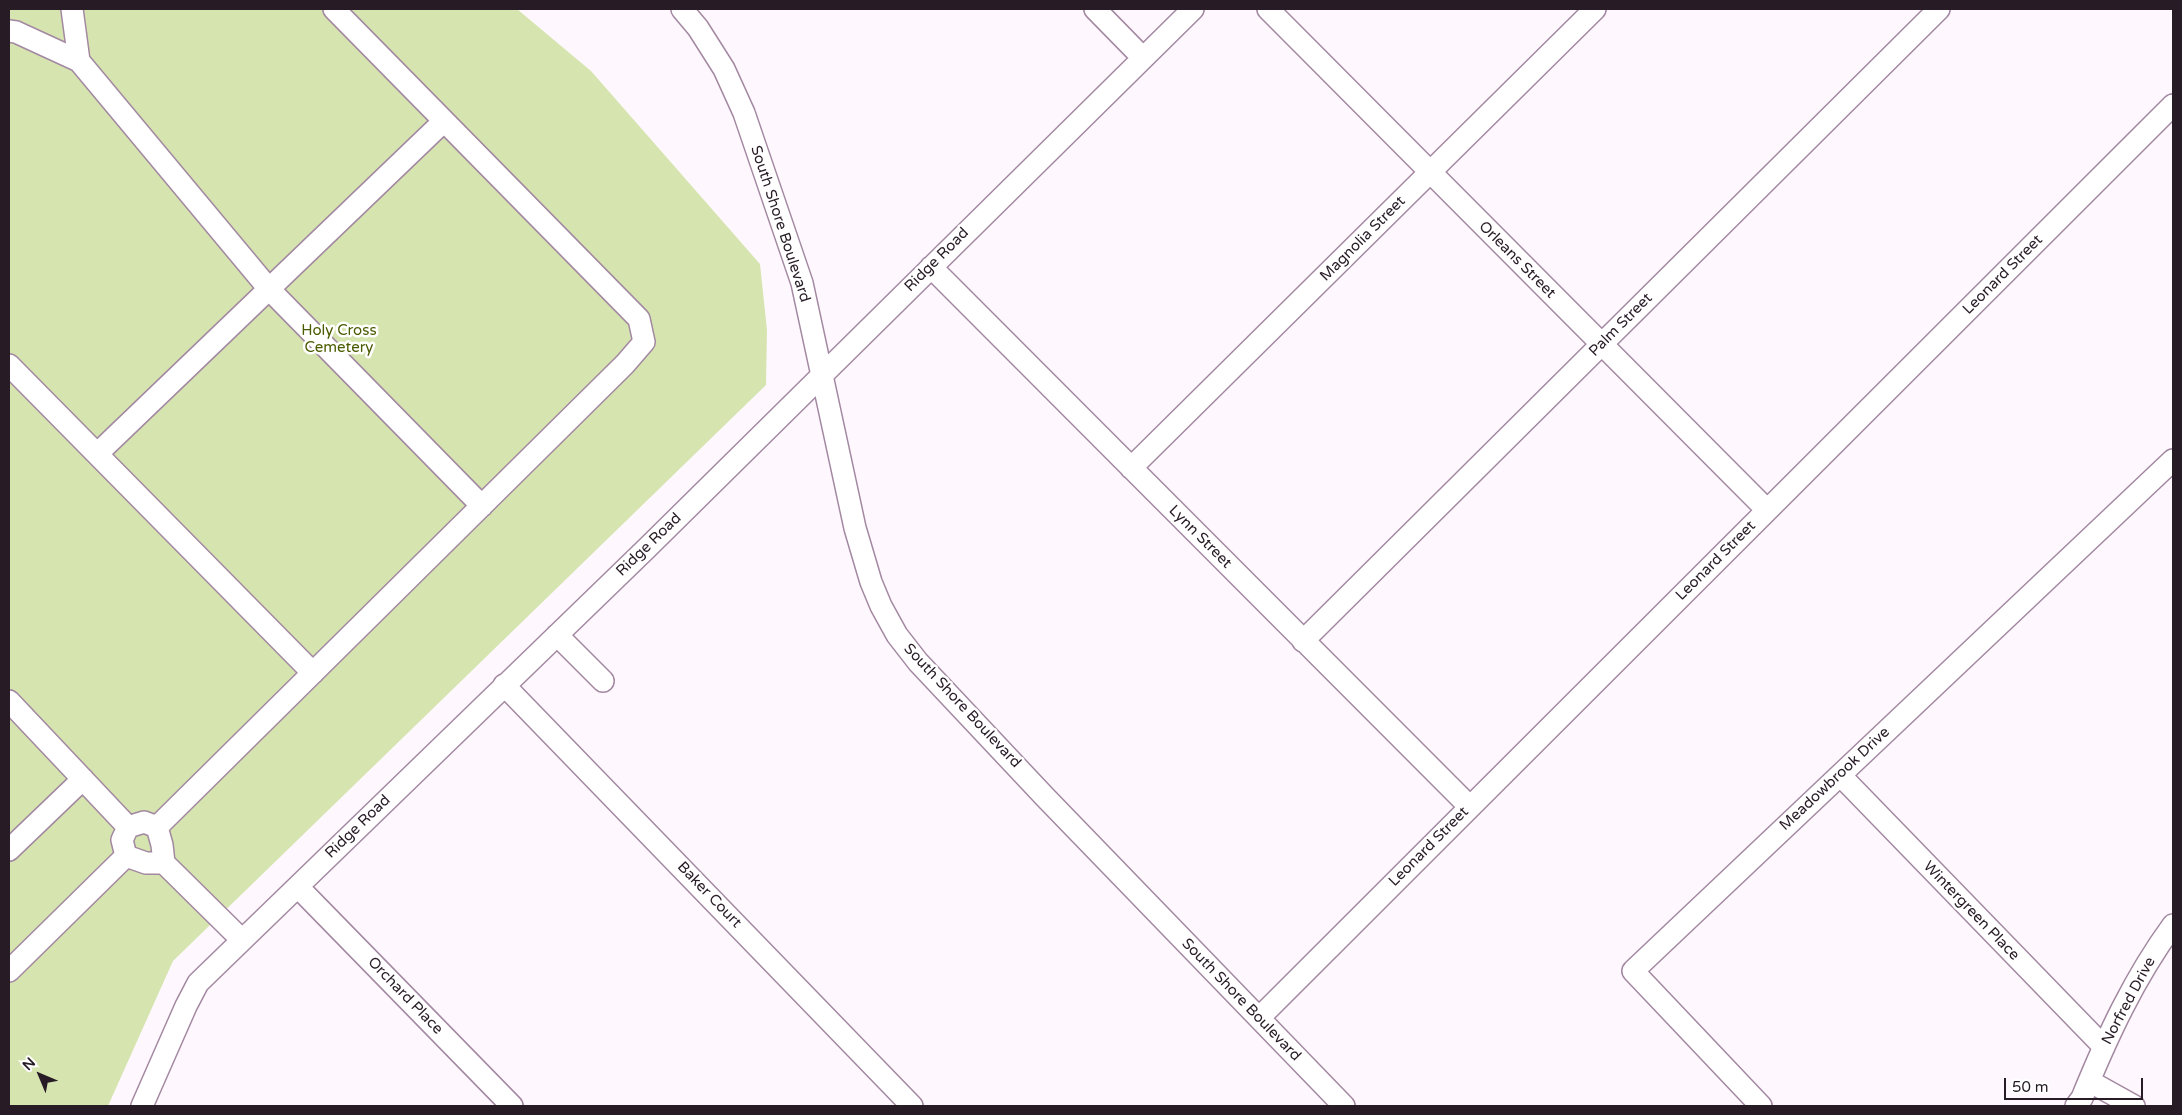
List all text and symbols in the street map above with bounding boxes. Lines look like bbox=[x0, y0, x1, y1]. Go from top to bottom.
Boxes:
street label: South Shore Boulevard bbox=[746, 143, 814, 305]
street label: Magnolia Street bbox=[1317, 193, 1409, 285]
street label: Orleans Street bbox=[1475, 218, 1559, 302]
street label: Ridge Road bbox=[901, 224, 973, 296]
street label: Leonard Street bbox=[1959, 231, 2047, 319]
street label: Palm Street bbox=[1586, 290, 1656, 360]
park label: Holy Cross Cemetery bbox=[301, 322, 377, 357]
street label: Lynn Street bbox=[1165, 502, 1235, 572]
street label: Ridge Road bbox=[613, 510, 685, 580]
street label: Leonard Street bbox=[1672, 517, 1760, 605]
street label: South Shore Boulevard bbox=[900, 640, 1024, 772]
street label: Meadowbrook Drive bbox=[1776, 723, 1894, 835]
street label: Ridge Road bbox=[322, 792, 394, 862]
street label: Leonard Street bbox=[1385, 803, 1473, 891]
street label: Baker Court bbox=[673, 858, 745, 932]
street label: Wintergreen Place bbox=[1919, 858, 2023, 964]
street label: South Shore Boulevard bbox=[1178, 935, 1304, 1065]
street label: Orchard Place bbox=[364, 954, 446, 1038]
street label: Norfred Drive bbox=[2098, 954, 2160, 1048]
north arrow bbox=[15, 1050, 65, 1100]
text: N bbox=[19, 1054, 39, 1074]
scale bar bbox=[2007, 1068, 2146, 1100]
text: 50 m bbox=[2012, 1078, 2049, 1096]

